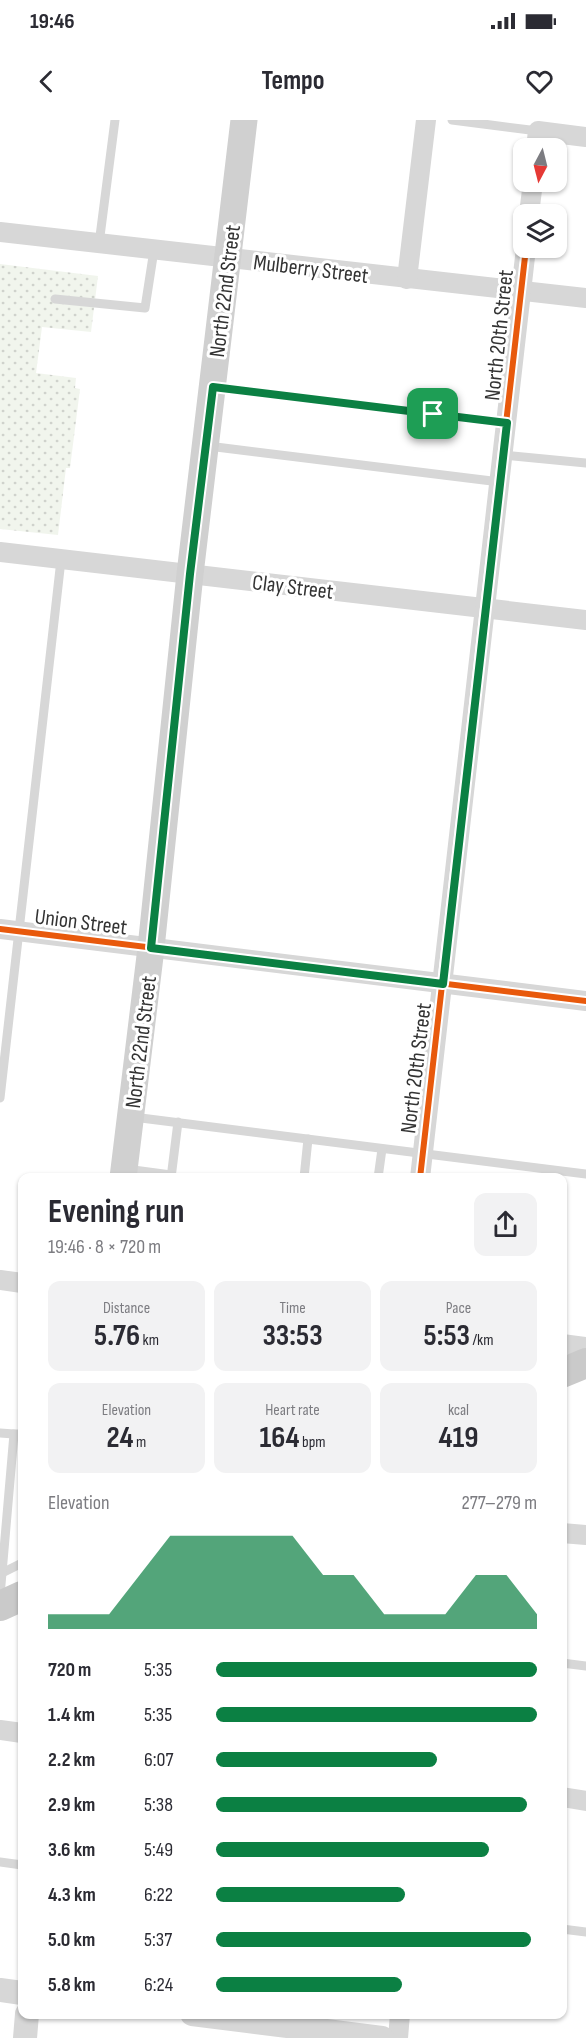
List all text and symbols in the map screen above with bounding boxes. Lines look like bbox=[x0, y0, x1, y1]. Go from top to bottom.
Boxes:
text: 19:46 bbox=[30, 8, 75, 35]
icon: back bbox=[30, 65, 63, 98]
text: Tempo bbox=[261, 65, 325, 97]
icon: heart bbox=[523, 65, 556, 98]
north arrow bbox=[513, 138, 567, 192]
map controls bbox=[513, 138, 567, 258]
button: layers bbox=[513, 204, 567, 258]
street label: North 22nd Street bbox=[204, 223, 247, 359]
street label: Mulberry Street bbox=[252, 249, 370, 290]
street label: North 20th Street bbox=[479, 268, 520, 402]
pin bbox=[407, 388, 458, 439]
icon: arrive bbox=[416, 397, 449, 430]
street label: Clay Street bbox=[251, 569, 335, 606]
street label: Union Street bbox=[33, 903, 129, 942]
street label: North 22nd Street bbox=[120, 974, 163, 1110]
street label: North 20th Street bbox=[395, 1001, 438, 1135]
text: Evening run bbox=[48, 1192, 184, 1232]
button: share bbox=[474, 1193, 537, 1256]
text: 19:46 · 8 × 720 m bbox=[48, 1235, 161, 1259]
text: Distance bbox=[103, 1299, 150, 1318]
text: Time bbox=[279, 1299, 306, 1318]
text: Pace bbox=[446, 1299, 471, 1318]
text: 5.76 bbox=[94, 1318, 140, 1354]
text: 33:53 bbox=[262, 1318, 323, 1354]
text: 5:53 bbox=[424, 1318, 470, 1354]
text: km bbox=[140, 1331, 159, 1350]
text: /km bbox=[470, 1331, 493, 1350]
text: Elevation bbox=[102, 1401, 151, 1420]
text: Heart rate bbox=[265, 1401, 320, 1420]
text: kcal bbox=[448, 1401, 469, 1420]
text: 24 bbox=[107, 1420, 134, 1456]
text: 164 bbox=[259, 1420, 300, 1456]
text: 419 bbox=[439, 1420, 478, 1456]
text: m bbox=[134, 1433, 146, 1452]
text: bpm bbox=[300, 1433, 326, 1452]
text: Elevation bbox=[48, 1491, 110, 1515]
text: 277–279 m bbox=[461, 1491, 537, 1515]
text: 720 m bbox=[48, 1658, 91, 1682]
text: 5:35 bbox=[144, 1658, 172, 1682]
text: 1.4 km bbox=[48, 1703, 95, 1727]
text: 5:35 bbox=[144, 1703, 172, 1727]
text: 2.2 km bbox=[48, 1748, 95, 1772]
text: 6:07 bbox=[144, 1748, 173, 1772]
text: 2.9 km bbox=[48, 1793, 95, 1817]
text: 5:38 bbox=[144, 1793, 173, 1817]
text: 3.6 km bbox=[48, 1838, 95, 1862]
text: 5:49 bbox=[144, 1838, 173, 1862]
text: 4.3 km bbox=[48, 1883, 96, 1907]
text: 6:22 bbox=[144, 1883, 173, 1907]
text: 5.0 km bbox=[48, 1928, 95, 1952]
text: 5:37 bbox=[144, 1928, 172, 1952]
text: 5.8 km bbox=[48, 1973, 96, 1997]
text: 6:24 bbox=[144, 1973, 173, 1997]

